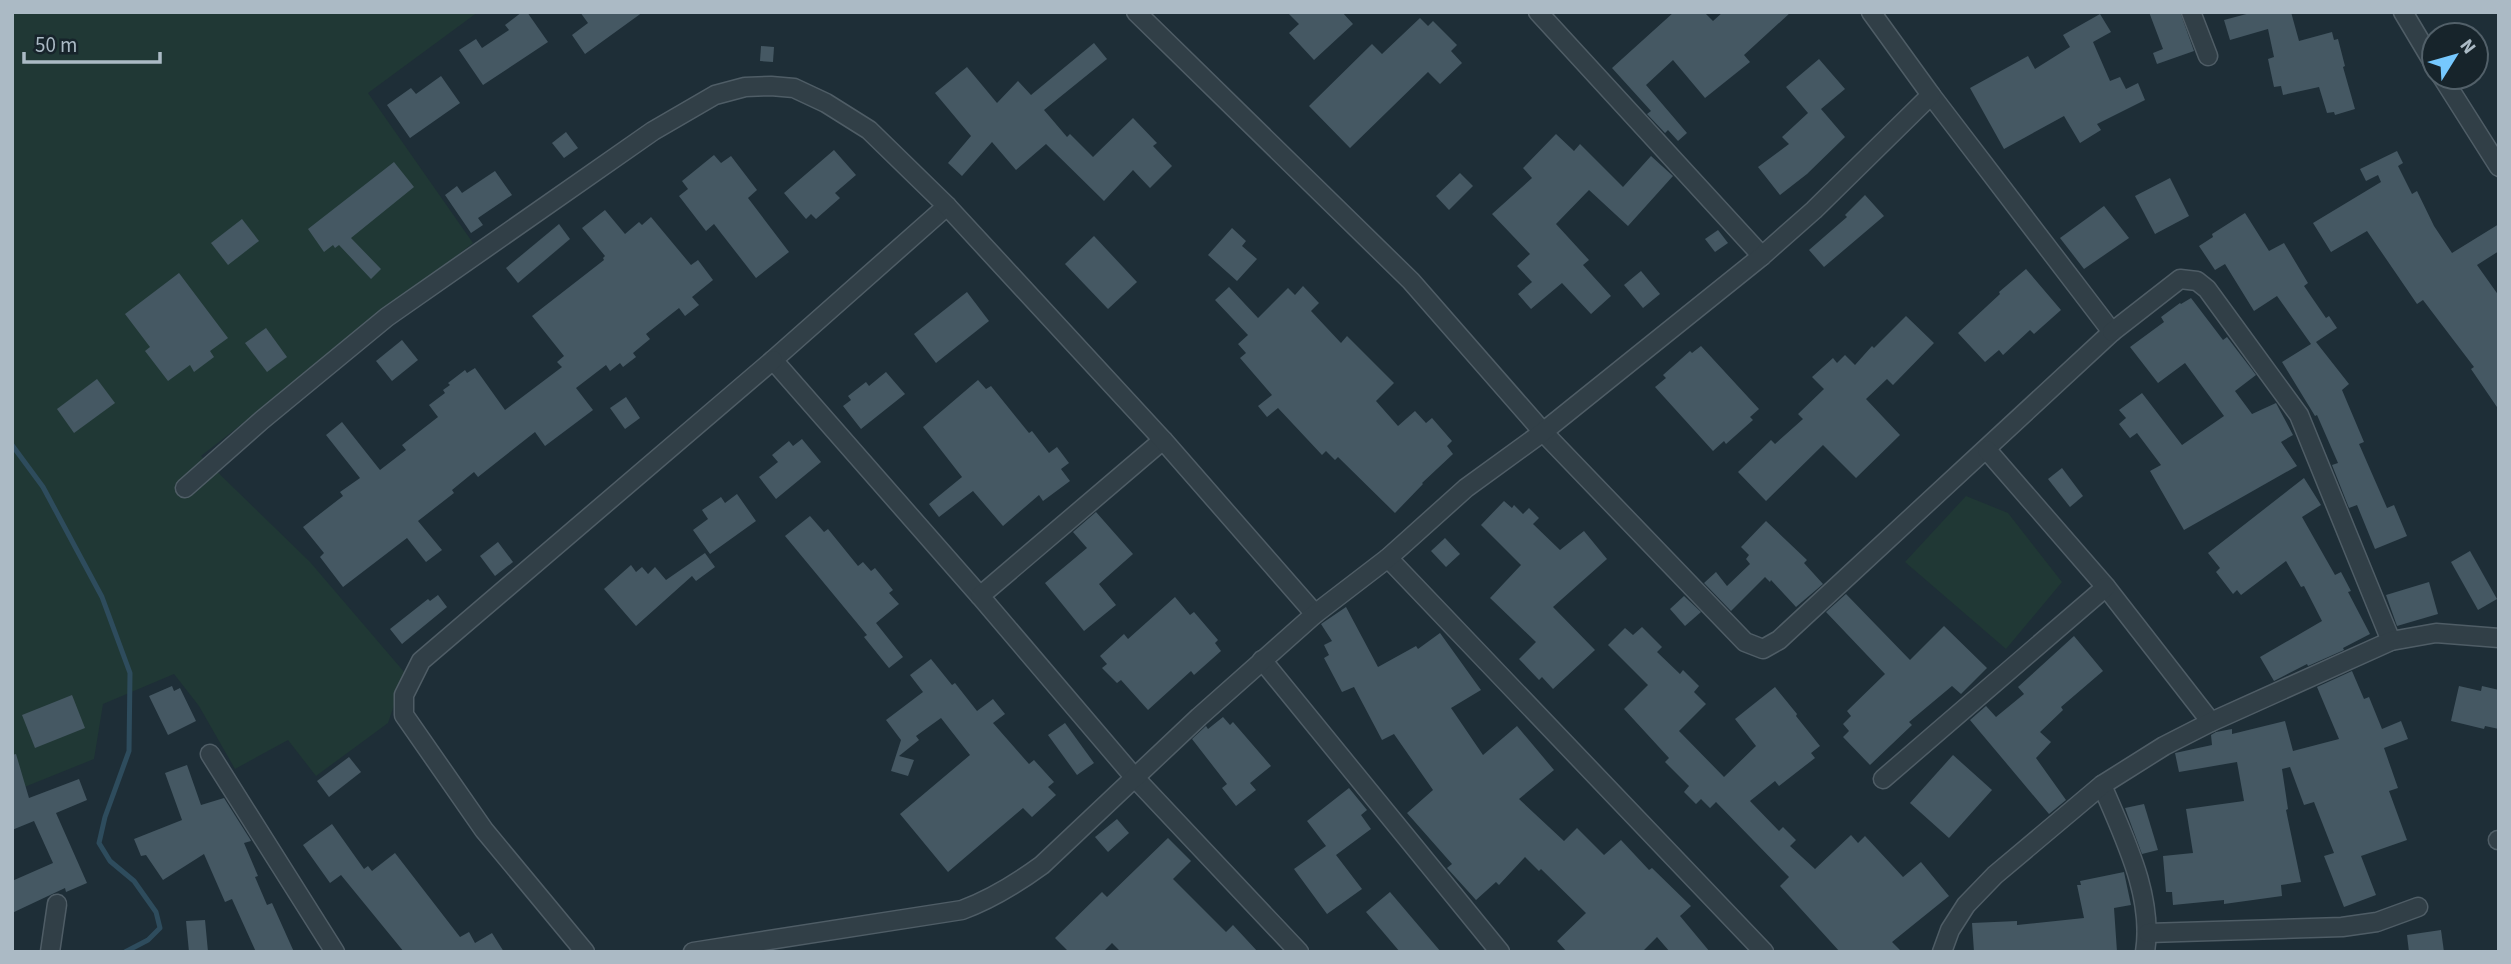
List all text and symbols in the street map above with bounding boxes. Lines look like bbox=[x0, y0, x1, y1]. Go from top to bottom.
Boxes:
scale bar bbox=[24, 21, 161, 65]
north arrow bbox=[2420, 21, 2490, 91]
text: 50 m bbox=[35, 30, 77, 60]
text: N bbox=[2453, 33, 2482, 60]

